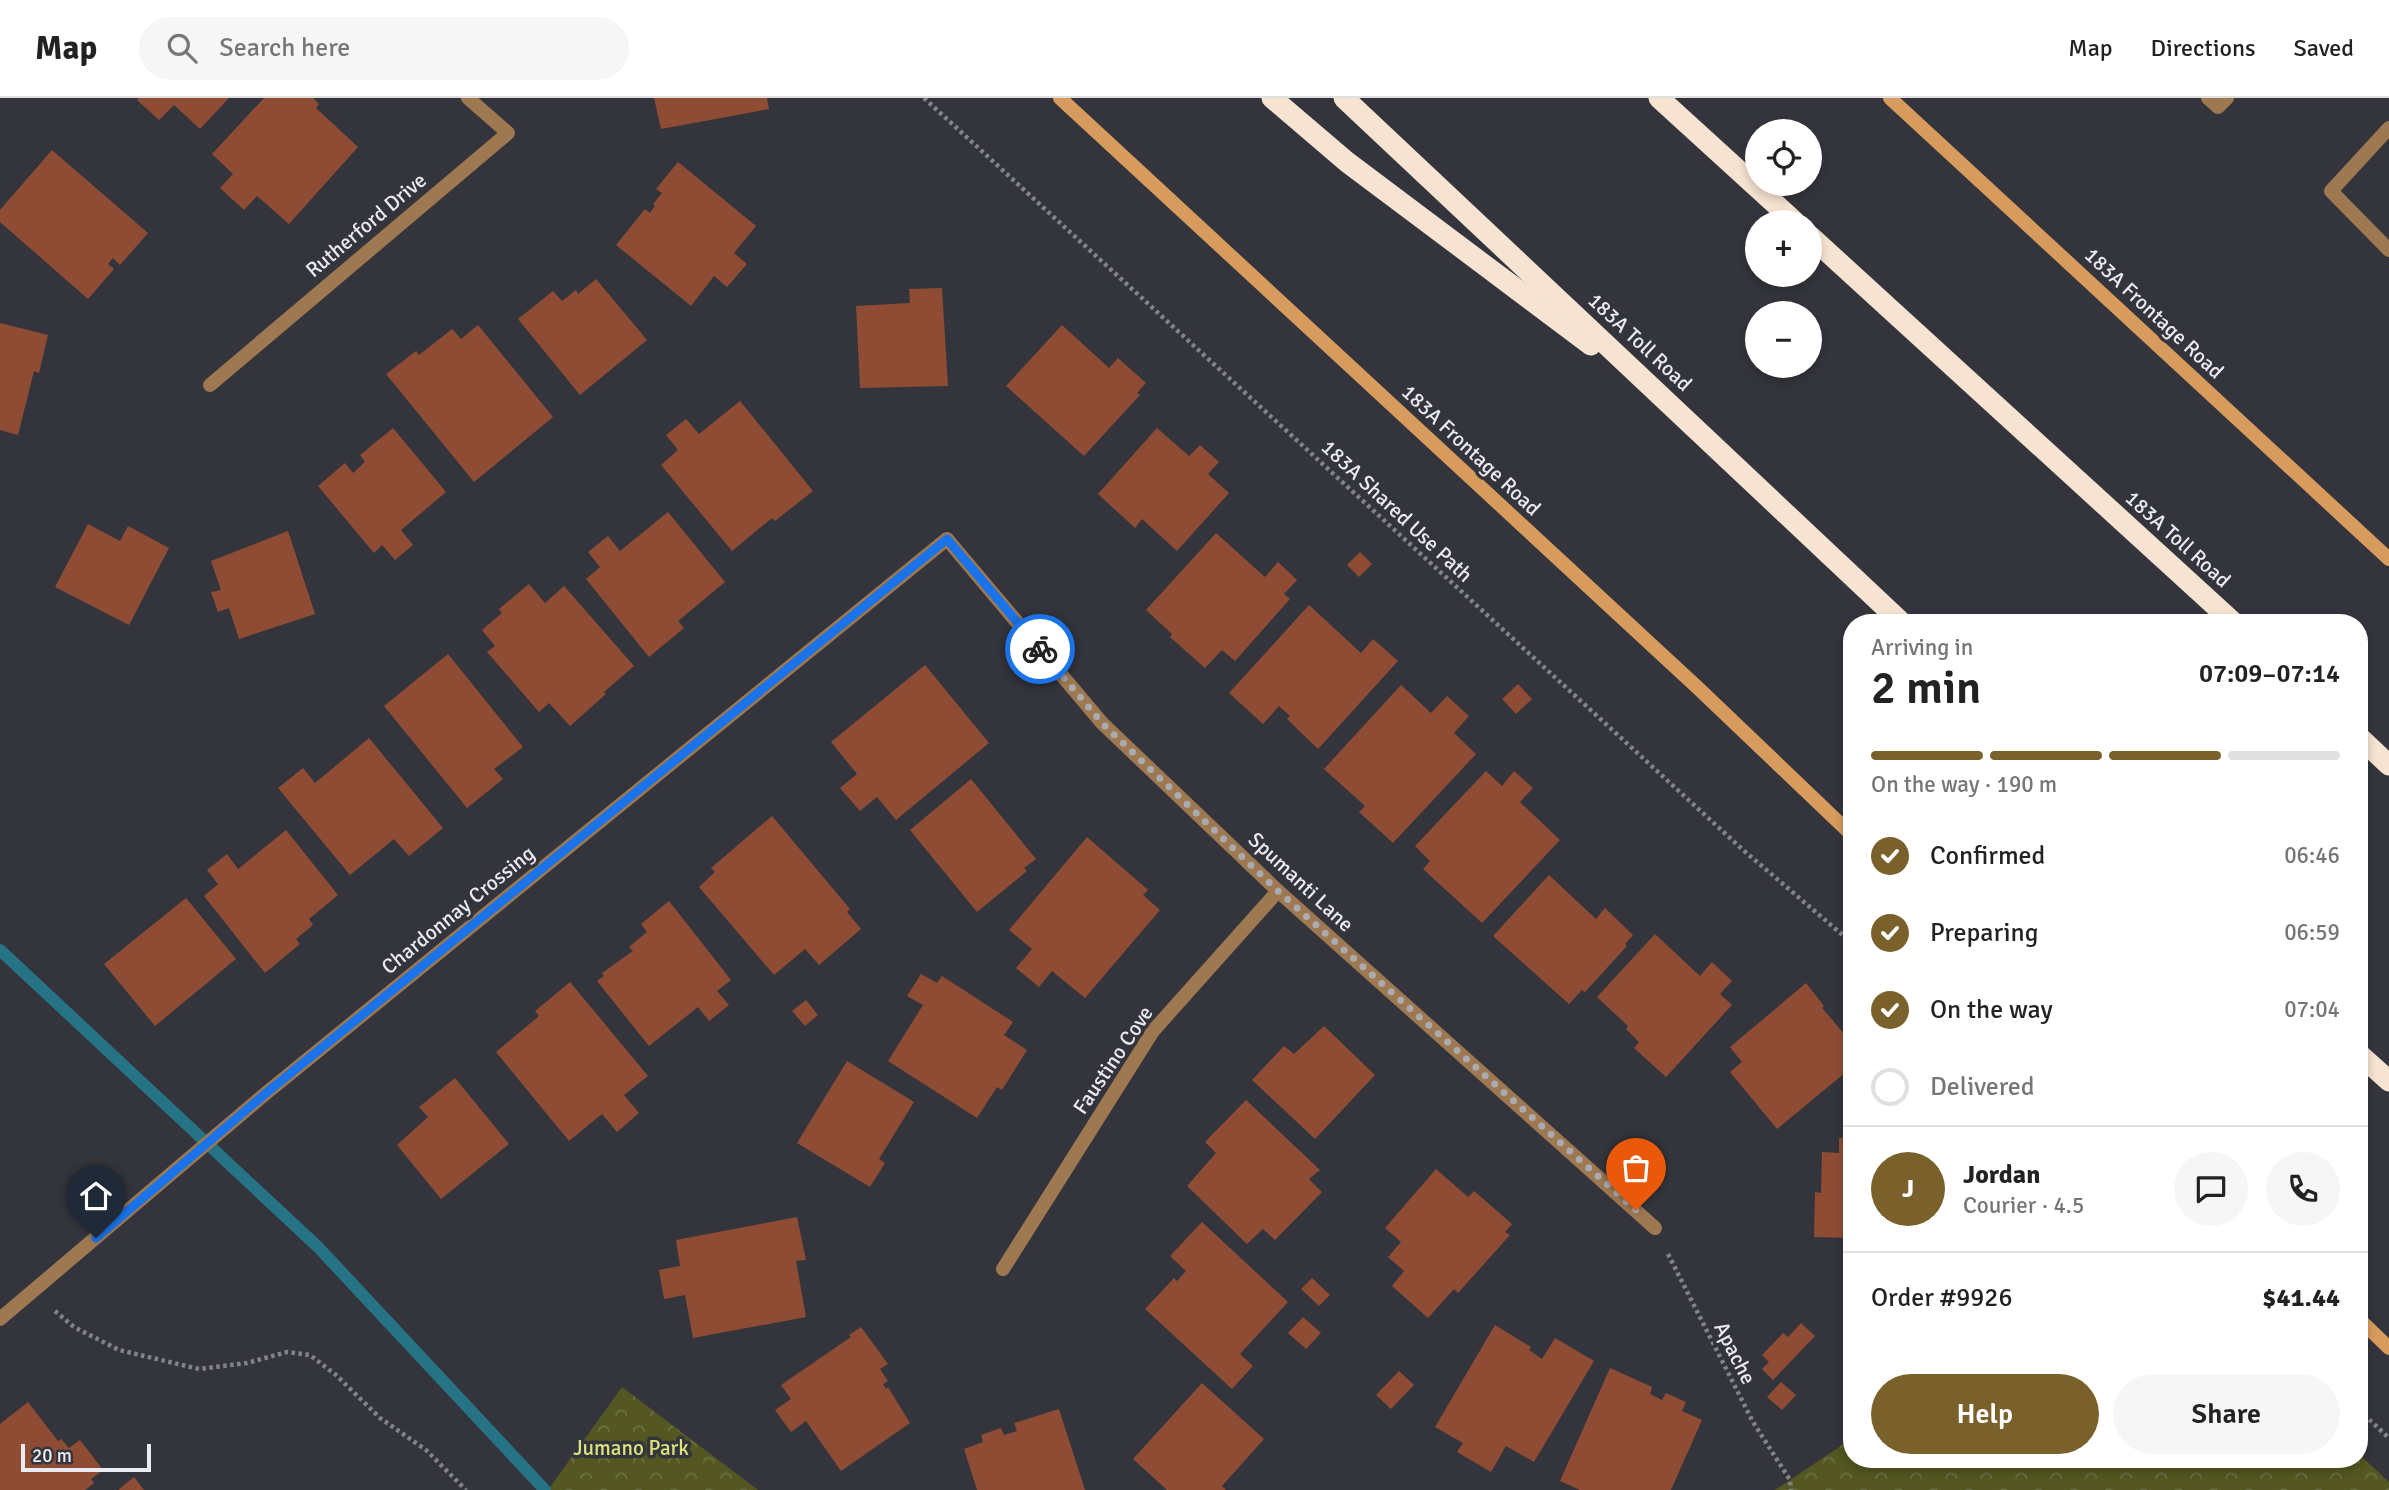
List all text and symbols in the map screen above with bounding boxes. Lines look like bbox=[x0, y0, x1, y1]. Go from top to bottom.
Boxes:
search box bbox=[139, 17, 629, 80]
text: Map bbox=[35, 28, 97, 69]
icon: search bbox=[163, 29, 201, 67]
text: Search here bbox=[219, 32, 350, 64]
text: Map bbox=[2068, 33, 2113, 63]
text: Directions bbox=[2151, 33, 2256, 63]
text: Saved bbox=[2294, 33, 2354, 63]
map controls bbox=[1745, 119, 1822, 378]
button: locate bbox=[1745, 119, 1822, 196]
street label: Rutherford Drive bbox=[300, 167, 432, 283]
button: + bbox=[1745, 210, 1822, 287]
street label: 183A Frontage Road bbox=[2079, 242, 2229, 384]
street label: 183A Toll Road bbox=[1583, 287, 1697, 397]
button: − bbox=[1745, 301, 1822, 378]
street label: 183A Frontage Road bbox=[1396, 379, 1546, 521]
street label: 183A Shared Use Path bbox=[1316, 434, 1478, 588]
street label: 183A Toll Road bbox=[2120, 485, 2236, 593]
courier bbox=[1005, 614, 1075, 684]
icon: bike bbox=[1021, 630, 1059, 668]
text: Arriving in bbox=[1871, 633, 1973, 662]
text: 07:09–07:14 bbox=[2199, 658, 2340, 690]
text: 2 min bbox=[1871, 660, 1981, 716]
text: On the way · 190 m bbox=[1871, 770, 2057, 799]
street label: Spumanti Lane bbox=[1243, 827, 1359, 937]
icon: check bbox=[1871, 837, 1909, 875]
street label: Chardonnay Crossing bbox=[376, 840, 540, 980]
text: Confirmed bbox=[1930, 840, 2045, 872]
text: 06:46 bbox=[2284, 841, 2340, 870]
icon: check bbox=[1871, 914, 1909, 952]
text: Preparing bbox=[1930, 917, 2038, 949]
text: 06:59 bbox=[2284, 918, 2340, 947]
icon: check bbox=[1871, 991, 1909, 1029]
text: On the way bbox=[1930, 994, 2053, 1026]
text: 07:04 bbox=[2284, 995, 2340, 1024]
street label: Faustino Cove bbox=[1067, 1001, 1159, 1119]
text: Delivered bbox=[1930, 1071, 2035, 1103]
pin bbox=[1606, 1138, 1666, 1210]
icon: bag bbox=[1617, 1149, 1655, 1187]
button: chat bbox=[2174, 1152, 2248, 1226]
button: phone bbox=[2266, 1152, 2340, 1226]
text: Jordan bbox=[1963, 1159, 2040, 1191]
pin bbox=[66, 1166, 126, 1238]
text: J bbox=[1902, 1173, 1914, 1205]
icon: home bbox=[77, 1177, 115, 1215]
text: Courier · 4.5 bbox=[1963, 1191, 2084, 1220]
text: Order #9926 bbox=[1871, 1282, 2012, 1314]
text: $41.44 bbox=[2262, 1282, 2340, 1314]
street label: Apache bbox=[1708, 1318, 1762, 1388]
button: Help bbox=[1871, 1374, 2099, 1454]
button: Share bbox=[2113, 1374, 2340, 1454]
park label: Jumano Park bbox=[573, 1435, 689, 1461]
scale bar bbox=[21, 1441, 150, 1473]
text: 20 m bbox=[32, 1444, 72, 1468]

